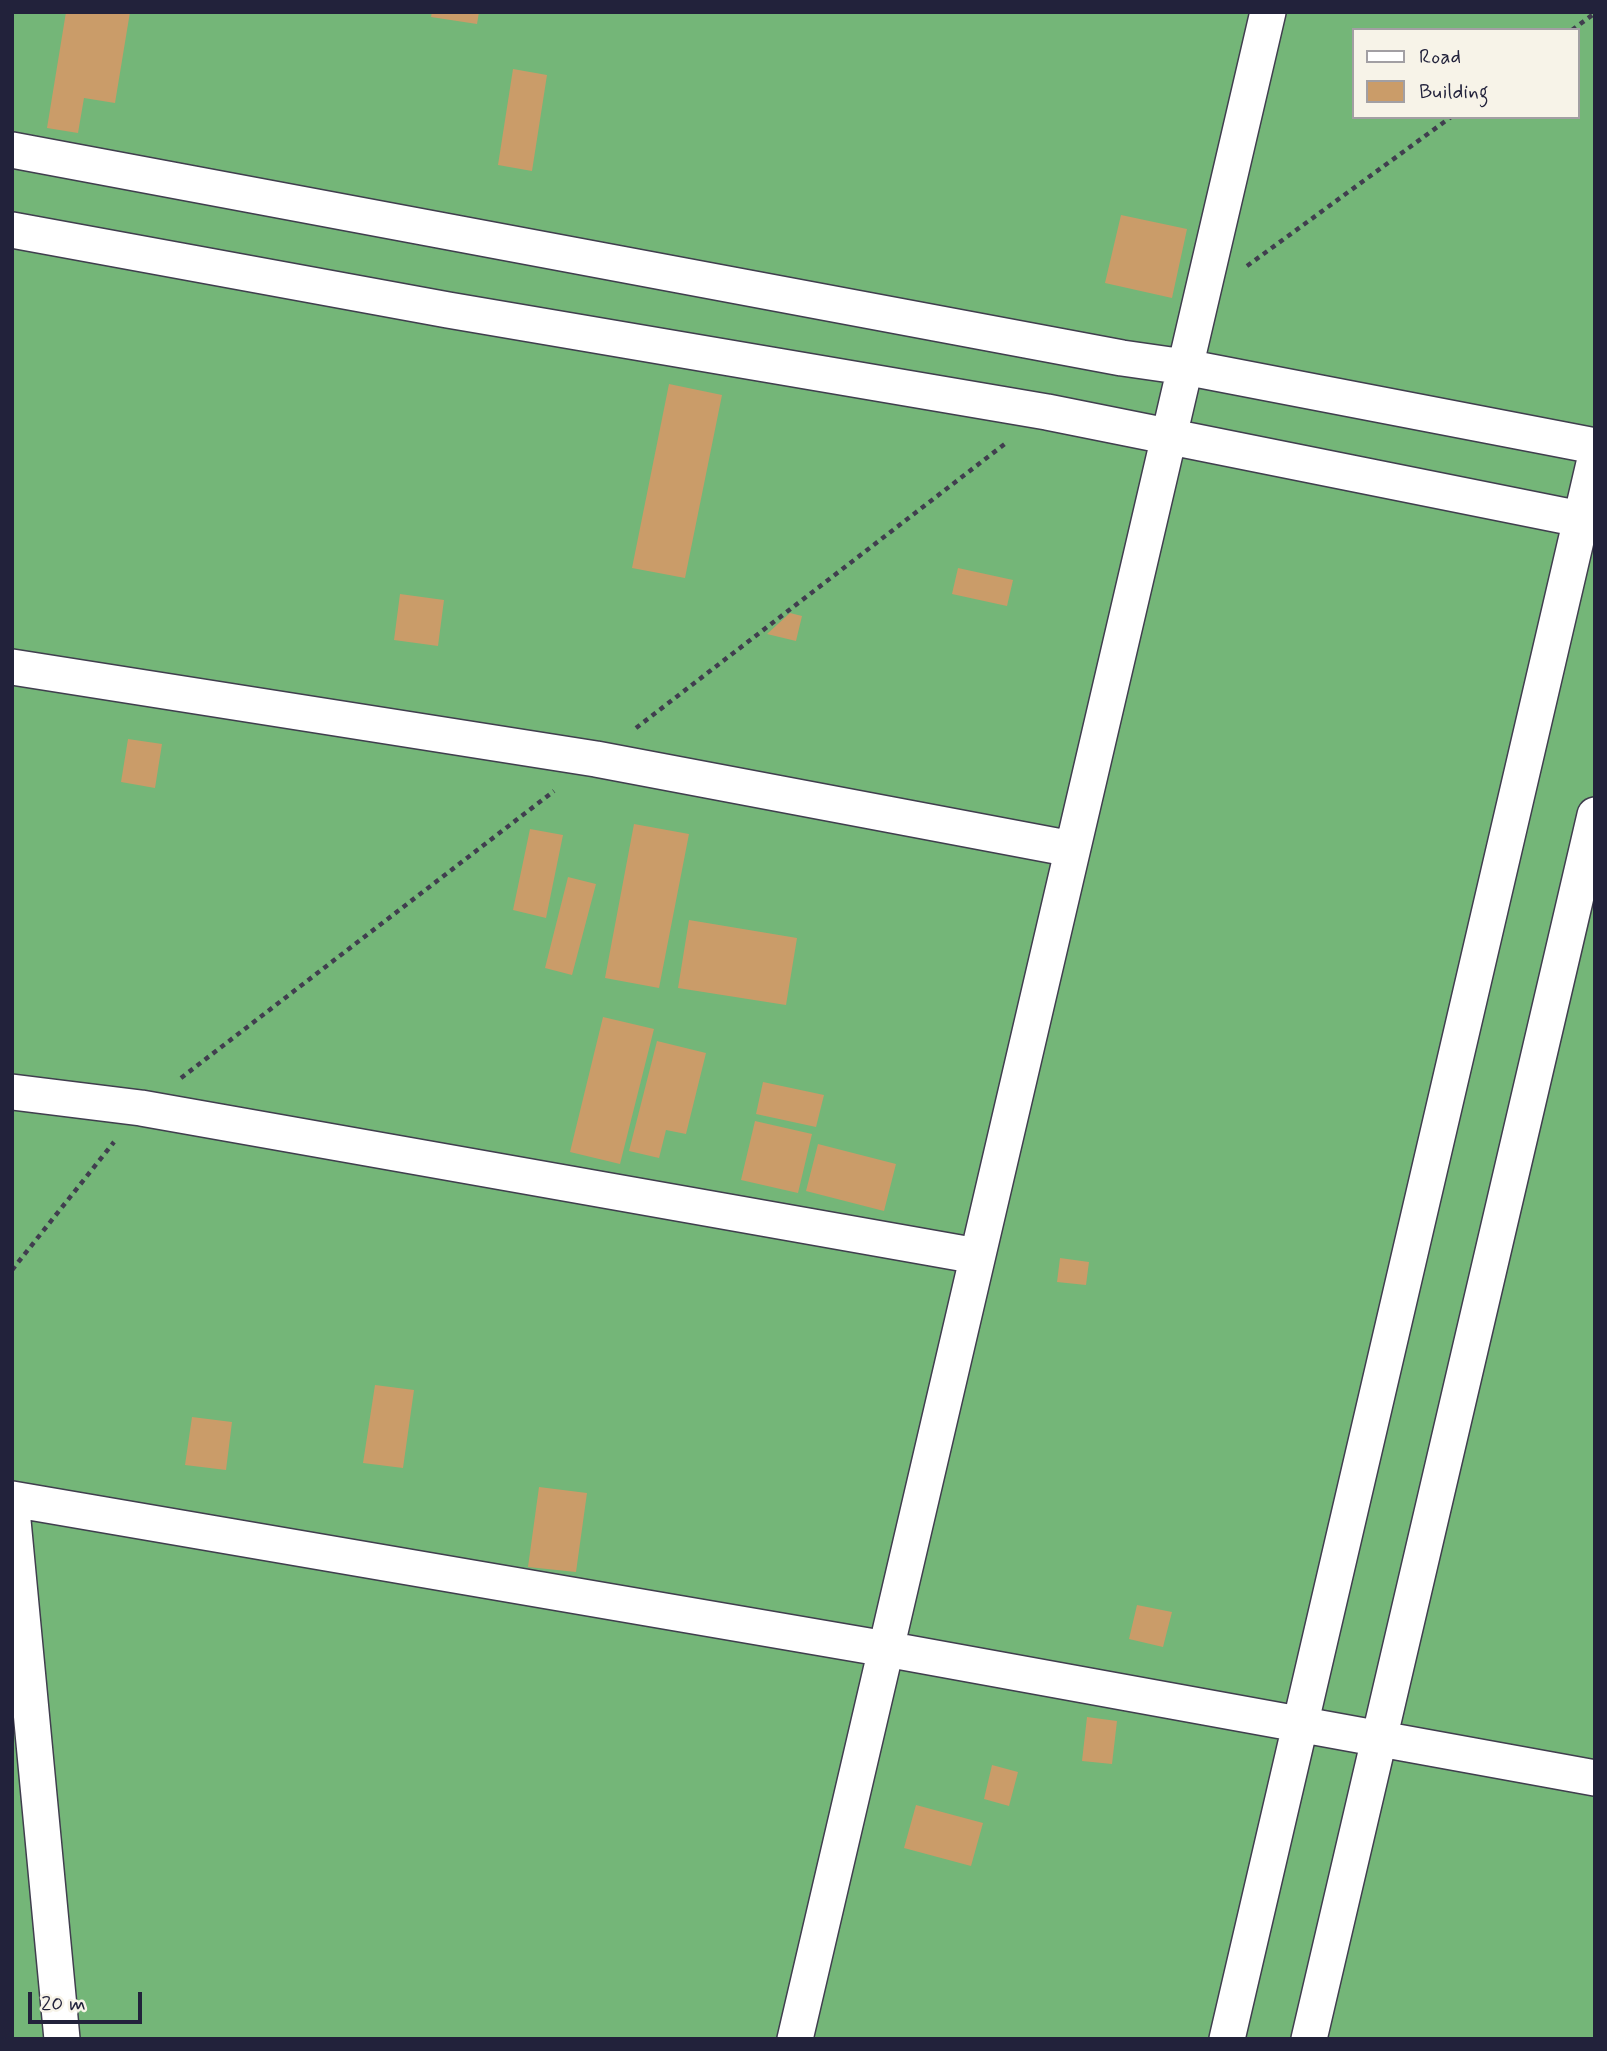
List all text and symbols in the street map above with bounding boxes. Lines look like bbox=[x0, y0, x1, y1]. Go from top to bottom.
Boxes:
legend bbox=[1352, 28, 1579, 119]
text: Road bbox=[1419, 43, 1461, 71]
text: Building bbox=[1419, 78, 1489, 106]
scale bar bbox=[32, 1978, 145, 2022]
text: 20 m bbox=[41, 1990, 86, 2018]

